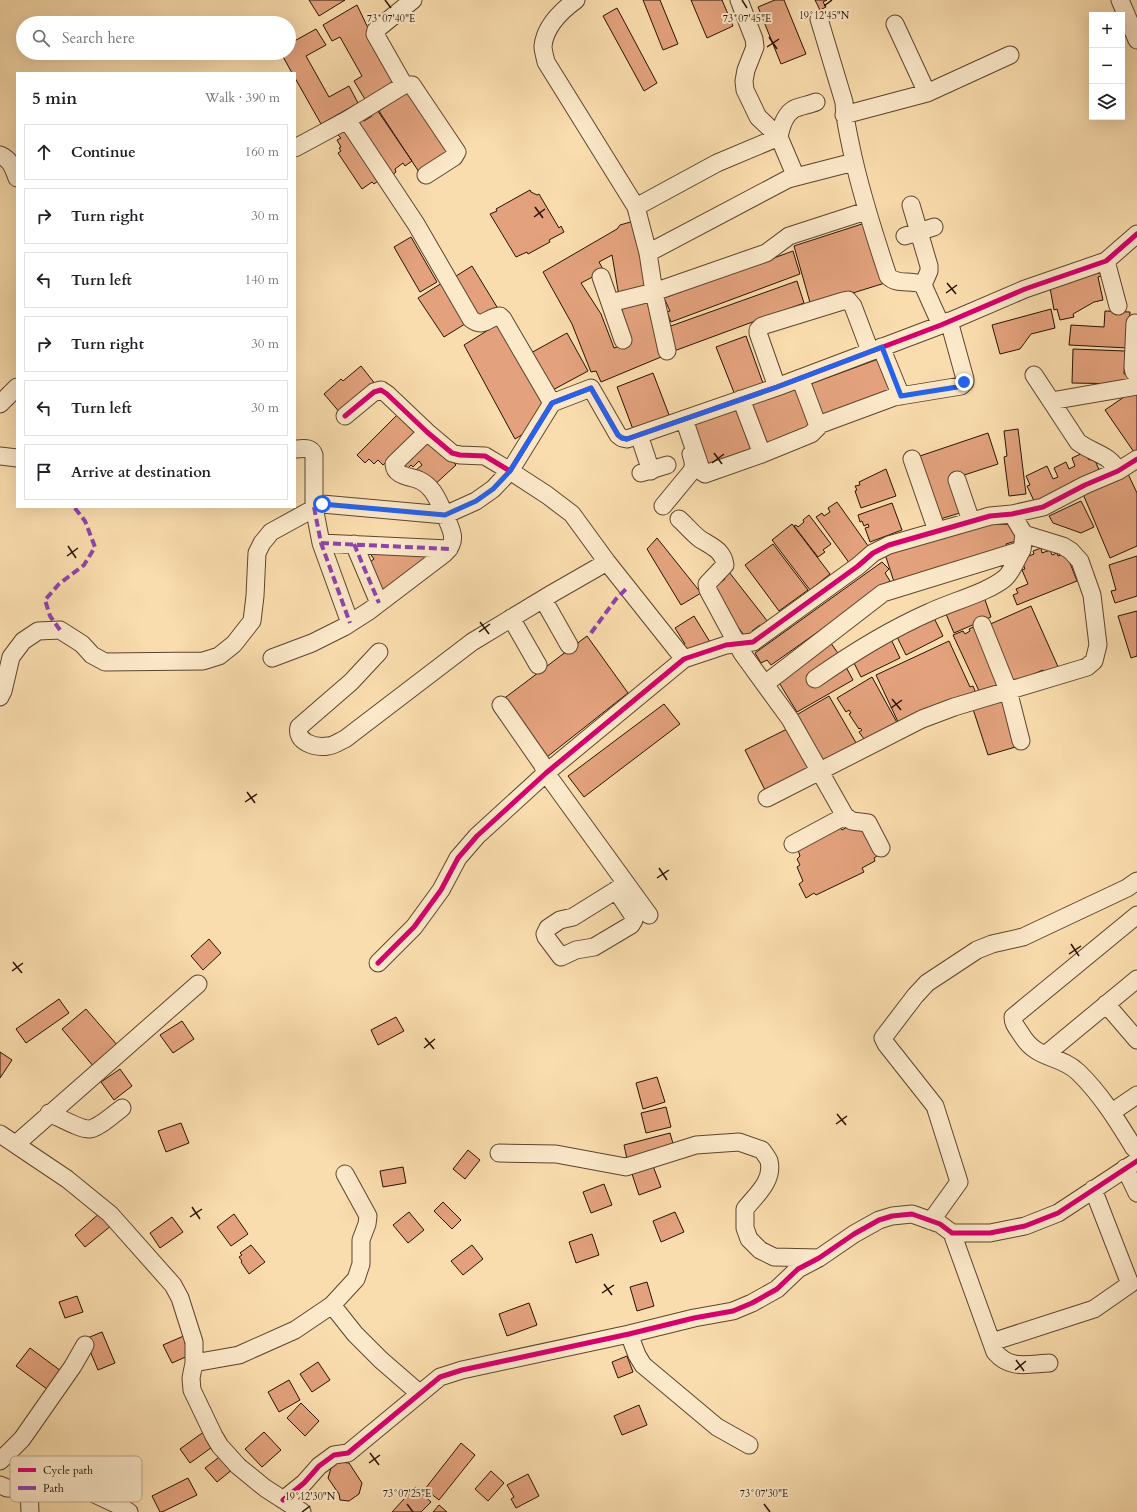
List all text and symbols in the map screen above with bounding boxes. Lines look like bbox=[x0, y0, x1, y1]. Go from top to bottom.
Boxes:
text: 19°12'45"N bbox=[799, 9, 850, 23]
text: 73°07'40"E bbox=[367, 12, 415, 26]
text: 73°07'45"E bbox=[723, 12, 771, 26]
map controls bbox=[1089, 12, 1125, 120]
button: + bbox=[1089, 12, 1125, 48]
search box bbox=[16, 16, 296, 60]
icon: search bbox=[30, 27, 52, 49]
text: Search here bbox=[62, 28, 135, 48]
button: − bbox=[1089, 48, 1125, 84]
button: layers bbox=[1089, 84, 1125, 120]
text: 5 min bbox=[32, 87, 77, 110]
text: Walk · 390 m bbox=[205, 89, 280, 107]
icon: ahead bbox=[33, 141, 55, 163]
text: Continue bbox=[71, 142, 136, 162]
text: 160 m bbox=[245, 143, 279, 161]
icon: right bbox=[33, 205, 55, 227]
text: Turn right bbox=[71, 206, 144, 226]
text: 30 m bbox=[251, 207, 279, 225]
icon: left bbox=[33, 269, 55, 291]
text: Turn left bbox=[71, 270, 132, 290]
text: 140 m bbox=[245, 271, 279, 289]
icon: right bbox=[33, 333, 55, 355]
text: Turn right bbox=[71, 334, 144, 354]
text: 30 m bbox=[251, 335, 279, 353]
route end bbox=[955, 373, 973, 391]
icon: left bbox=[33, 397, 55, 419]
text: Turn left bbox=[71, 398, 132, 418]
text: 30 m bbox=[251, 399, 279, 417]
icon: arrive bbox=[33, 461, 55, 483]
text: Arrive at destination bbox=[71, 462, 211, 482]
route start bbox=[313, 495, 331, 513]
legend bbox=[10, 1456, 142, 1502]
text: Cycle path bbox=[43, 1463, 93, 1478]
text: Path bbox=[43, 1481, 64, 1496]
text: 73°07'25"E bbox=[383, 1487, 431, 1501]
text: 73°07'30"E bbox=[740, 1487, 788, 1501]
text: 19°12'30"N bbox=[285, 1490, 336, 1504]

